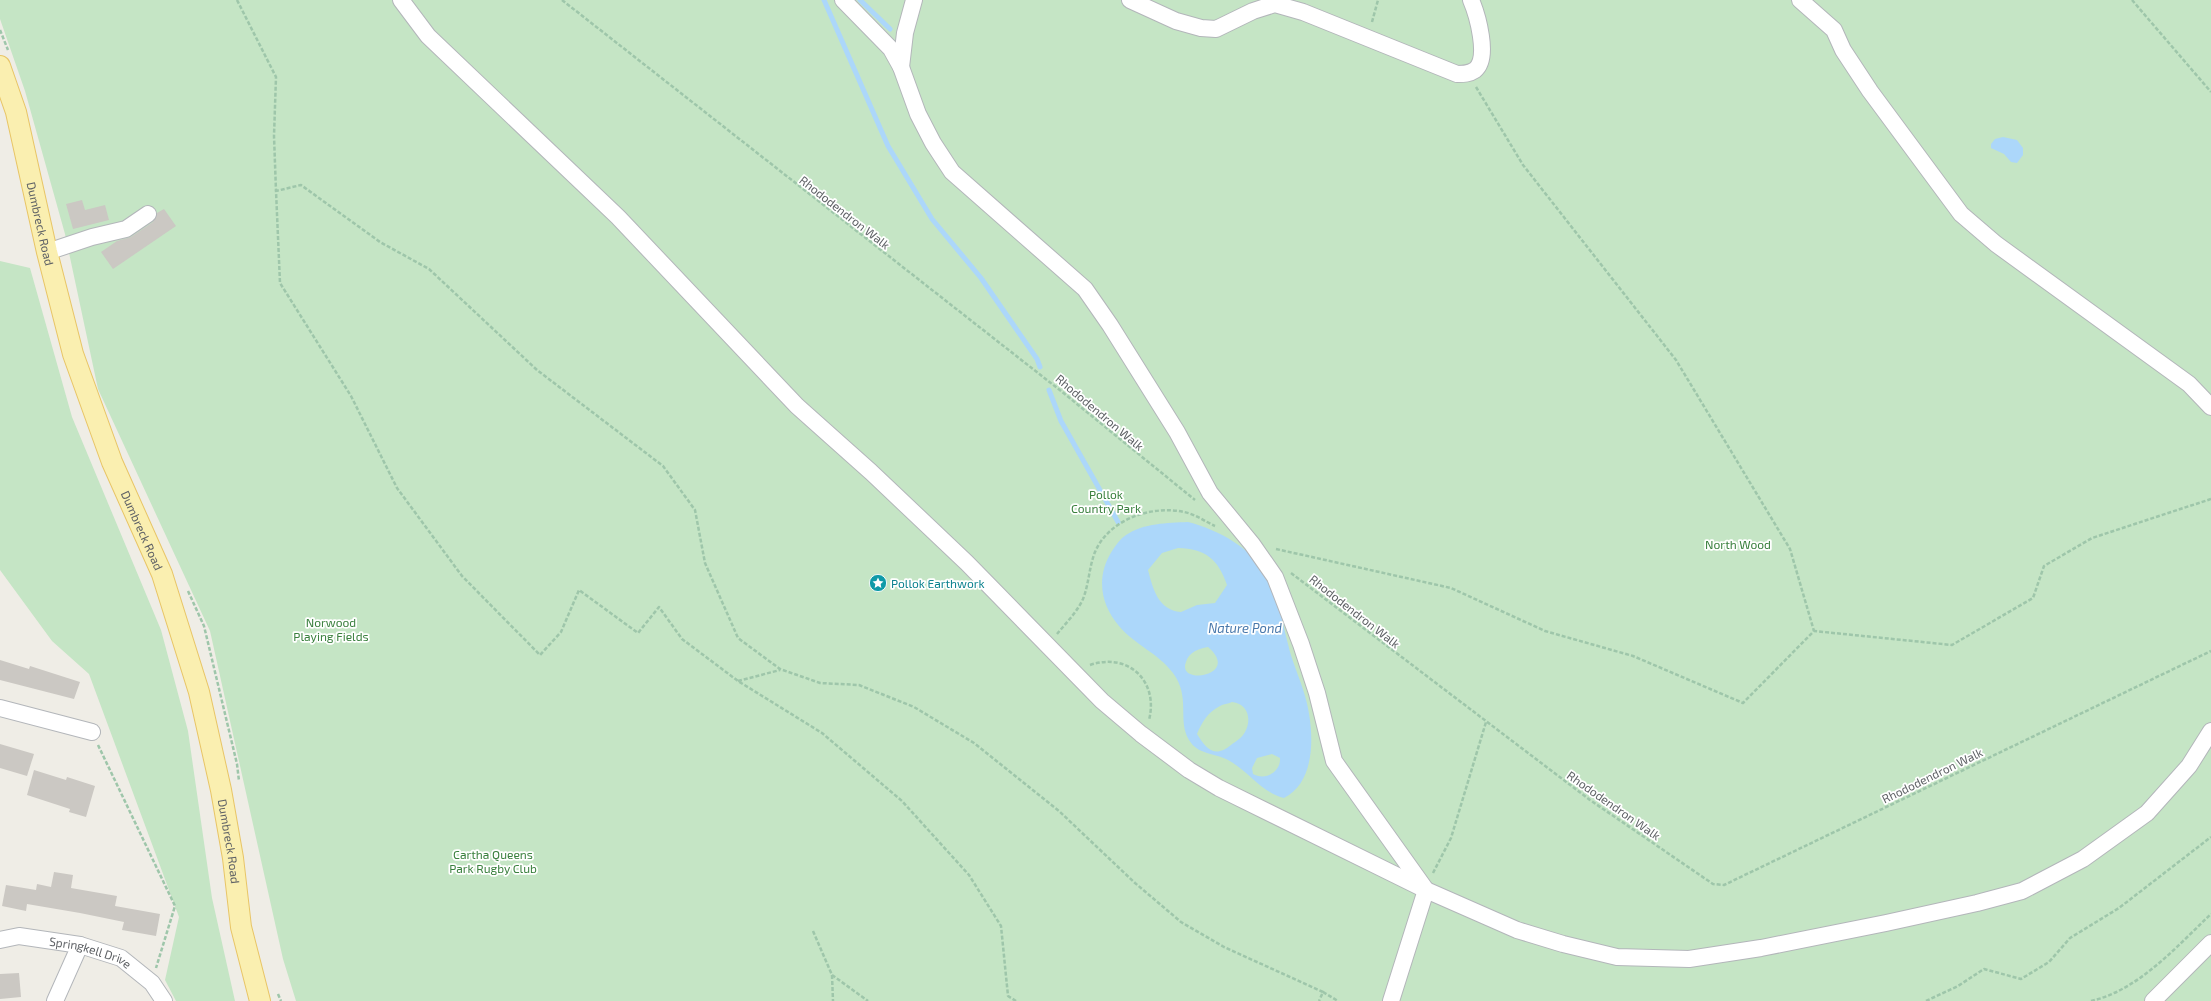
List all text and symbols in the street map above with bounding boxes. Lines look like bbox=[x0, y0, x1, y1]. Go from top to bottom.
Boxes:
street label: Rhododendron Walk bbox=[797, 172, 893, 252]
street label: Dumbreck Road bbox=[25, 180, 57, 267]
street label: Rhododendron Walk bbox=[1053, 371, 1147, 453]
park label: Pollok Country Park bbox=[1071, 487, 1141, 515]
street label: Dumbreck Road bbox=[119, 488, 166, 572]
park label: North Wood bbox=[1705, 537, 1771, 551]
street label: Rhododendron Walk bbox=[1307, 571, 1403, 651]
place icon: Pollok Earthwork bbox=[868, 573, 888, 593]
place label: Pollok Earthwork bbox=[891, 576, 985, 590]
park label: Norwood Playing Fields bbox=[293, 615, 369, 643]
water label: Nature Pond bbox=[1208, 620, 1282, 636]
street label: Rhododendron Walk bbox=[1879, 744, 1985, 806]
street label: Rhododendron Walk bbox=[1565, 768, 1663, 842]
street label: Dumbreck Road bbox=[216, 798, 243, 884]
park label: Cartha Queens Park Rugby Club bbox=[449, 847, 537, 875]
street label: Springkell Drive bbox=[48, 934, 135, 971]

